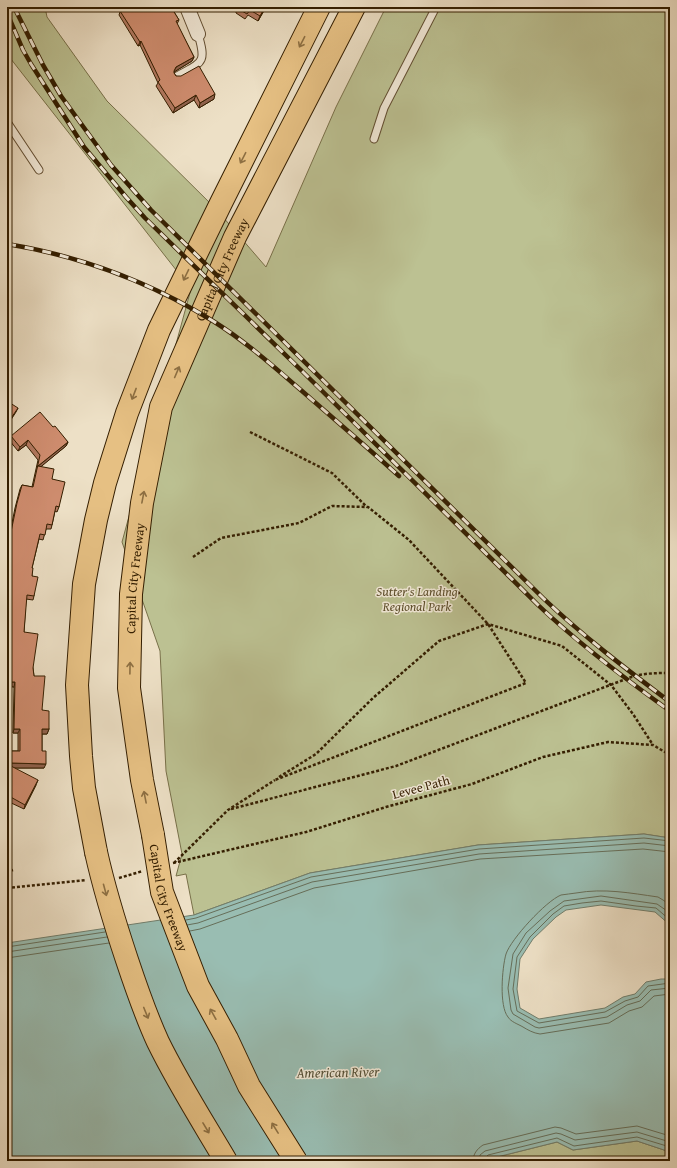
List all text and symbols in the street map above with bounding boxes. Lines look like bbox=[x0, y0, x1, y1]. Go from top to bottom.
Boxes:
one-way arrow bbox=[297, 36, 305, 48]
one-way arrow bbox=[239, 152, 247, 164]
street label: Capital City Freeway bbox=[190, 214, 253, 324]
one-way arrow bbox=[182, 268, 189, 280]
one-way arrow bbox=[174, 366, 181, 378]
one-way arrow bbox=[130, 387, 138, 399]
one-way arrow bbox=[140, 491, 148, 504]
street label: Capital City Freeway bbox=[121, 521, 149, 634]
park label: Sutter's Landing Regional Park bbox=[376, 582, 458, 616]
one-way arrow bbox=[126, 662, 134, 675]
street label: Levee Path bbox=[390, 770, 452, 804]
one-way arrow bbox=[141, 791, 149, 804]
street label: Capital City Freeway bbox=[145, 843, 194, 955]
one-way arrow bbox=[101, 883, 109, 896]
one-way arrow bbox=[143, 1006, 150, 1018]
one-way arrow bbox=[209, 1008, 216, 1020]
water label: American River bbox=[295, 1061, 380, 1083]
one-way arrow bbox=[203, 1122, 211, 1134]
one-way arrow bbox=[271, 1122, 279, 1134]

